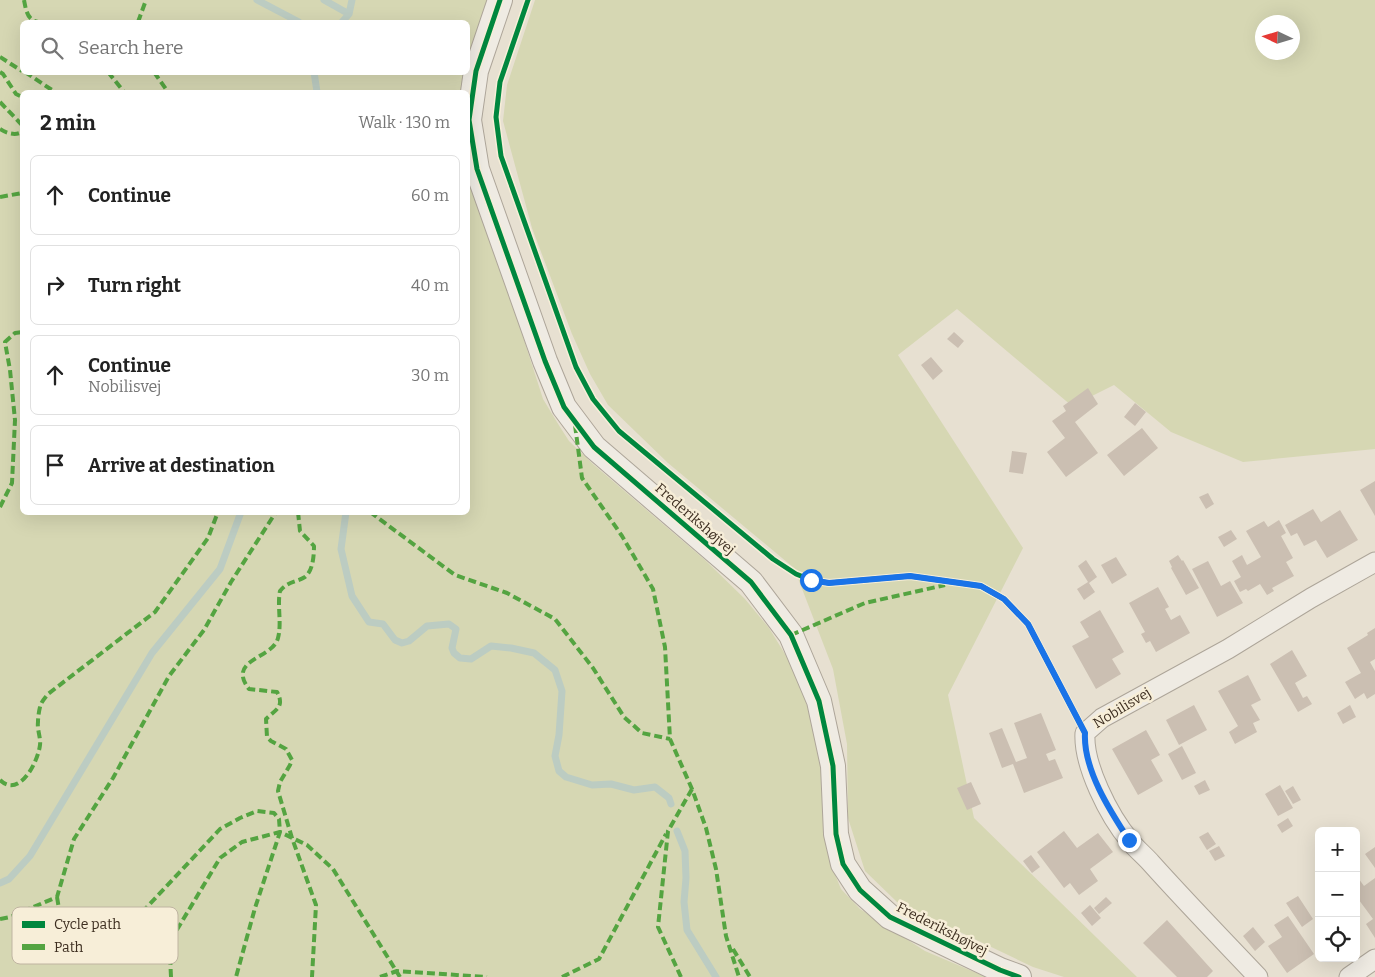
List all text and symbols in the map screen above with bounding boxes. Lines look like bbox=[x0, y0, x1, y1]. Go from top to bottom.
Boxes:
north arrow bbox=[1255, 15, 1300, 60]
search box bbox=[20, 20, 470, 75]
icon: search bbox=[38, 34, 66, 62]
text: Search here bbox=[78, 36, 183, 59]
text: 2 min bbox=[40, 110, 96, 136]
text: Walk · 130 m bbox=[358, 113, 450, 132]
icon: ahead bbox=[41, 181, 69, 209]
text: Continue bbox=[88, 184, 171, 207]
text: 60 m bbox=[411, 186, 449, 205]
icon: right bbox=[41, 271, 69, 299]
text: Turn right bbox=[88, 274, 181, 297]
text: 40 m bbox=[411, 276, 449, 295]
text: Continue bbox=[88, 354, 171, 377]
icon: ahead bbox=[41, 361, 69, 389]
text: 30 m bbox=[411, 366, 449, 385]
text: Nobilisvej bbox=[88, 377, 161, 396]
icon: arrive bbox=[41, 451, 69, 479]
text: Arrive at destination bbox=[88, 454, 275, 477]
street label: Frederikshøjvej bbox=[652, 480, 738, 558]
route start bbox=[800, 569, 823, 592]
street label: Nobilisvej bbox=[1090, 684, 1154, 732]
map controls bbox=[1315, 827, 1360, 962]
button: + bbox=[1315, 827, 1360, 872]
route end bbox=[1118, 829, 1141, 852]
button: − bbox=[1315, 872, 1360, 917]
street label: Frederikshøjvej bbox=[894, 899, 990, 959]
legend bbox=[12, 907, 178, 964]
text: Cycle path bbox=[54, 916, 121, 933]
button: locate bbox=[1315, 917, 1360, 962]
text: Path bbox=[54, 939, 84, 956]

